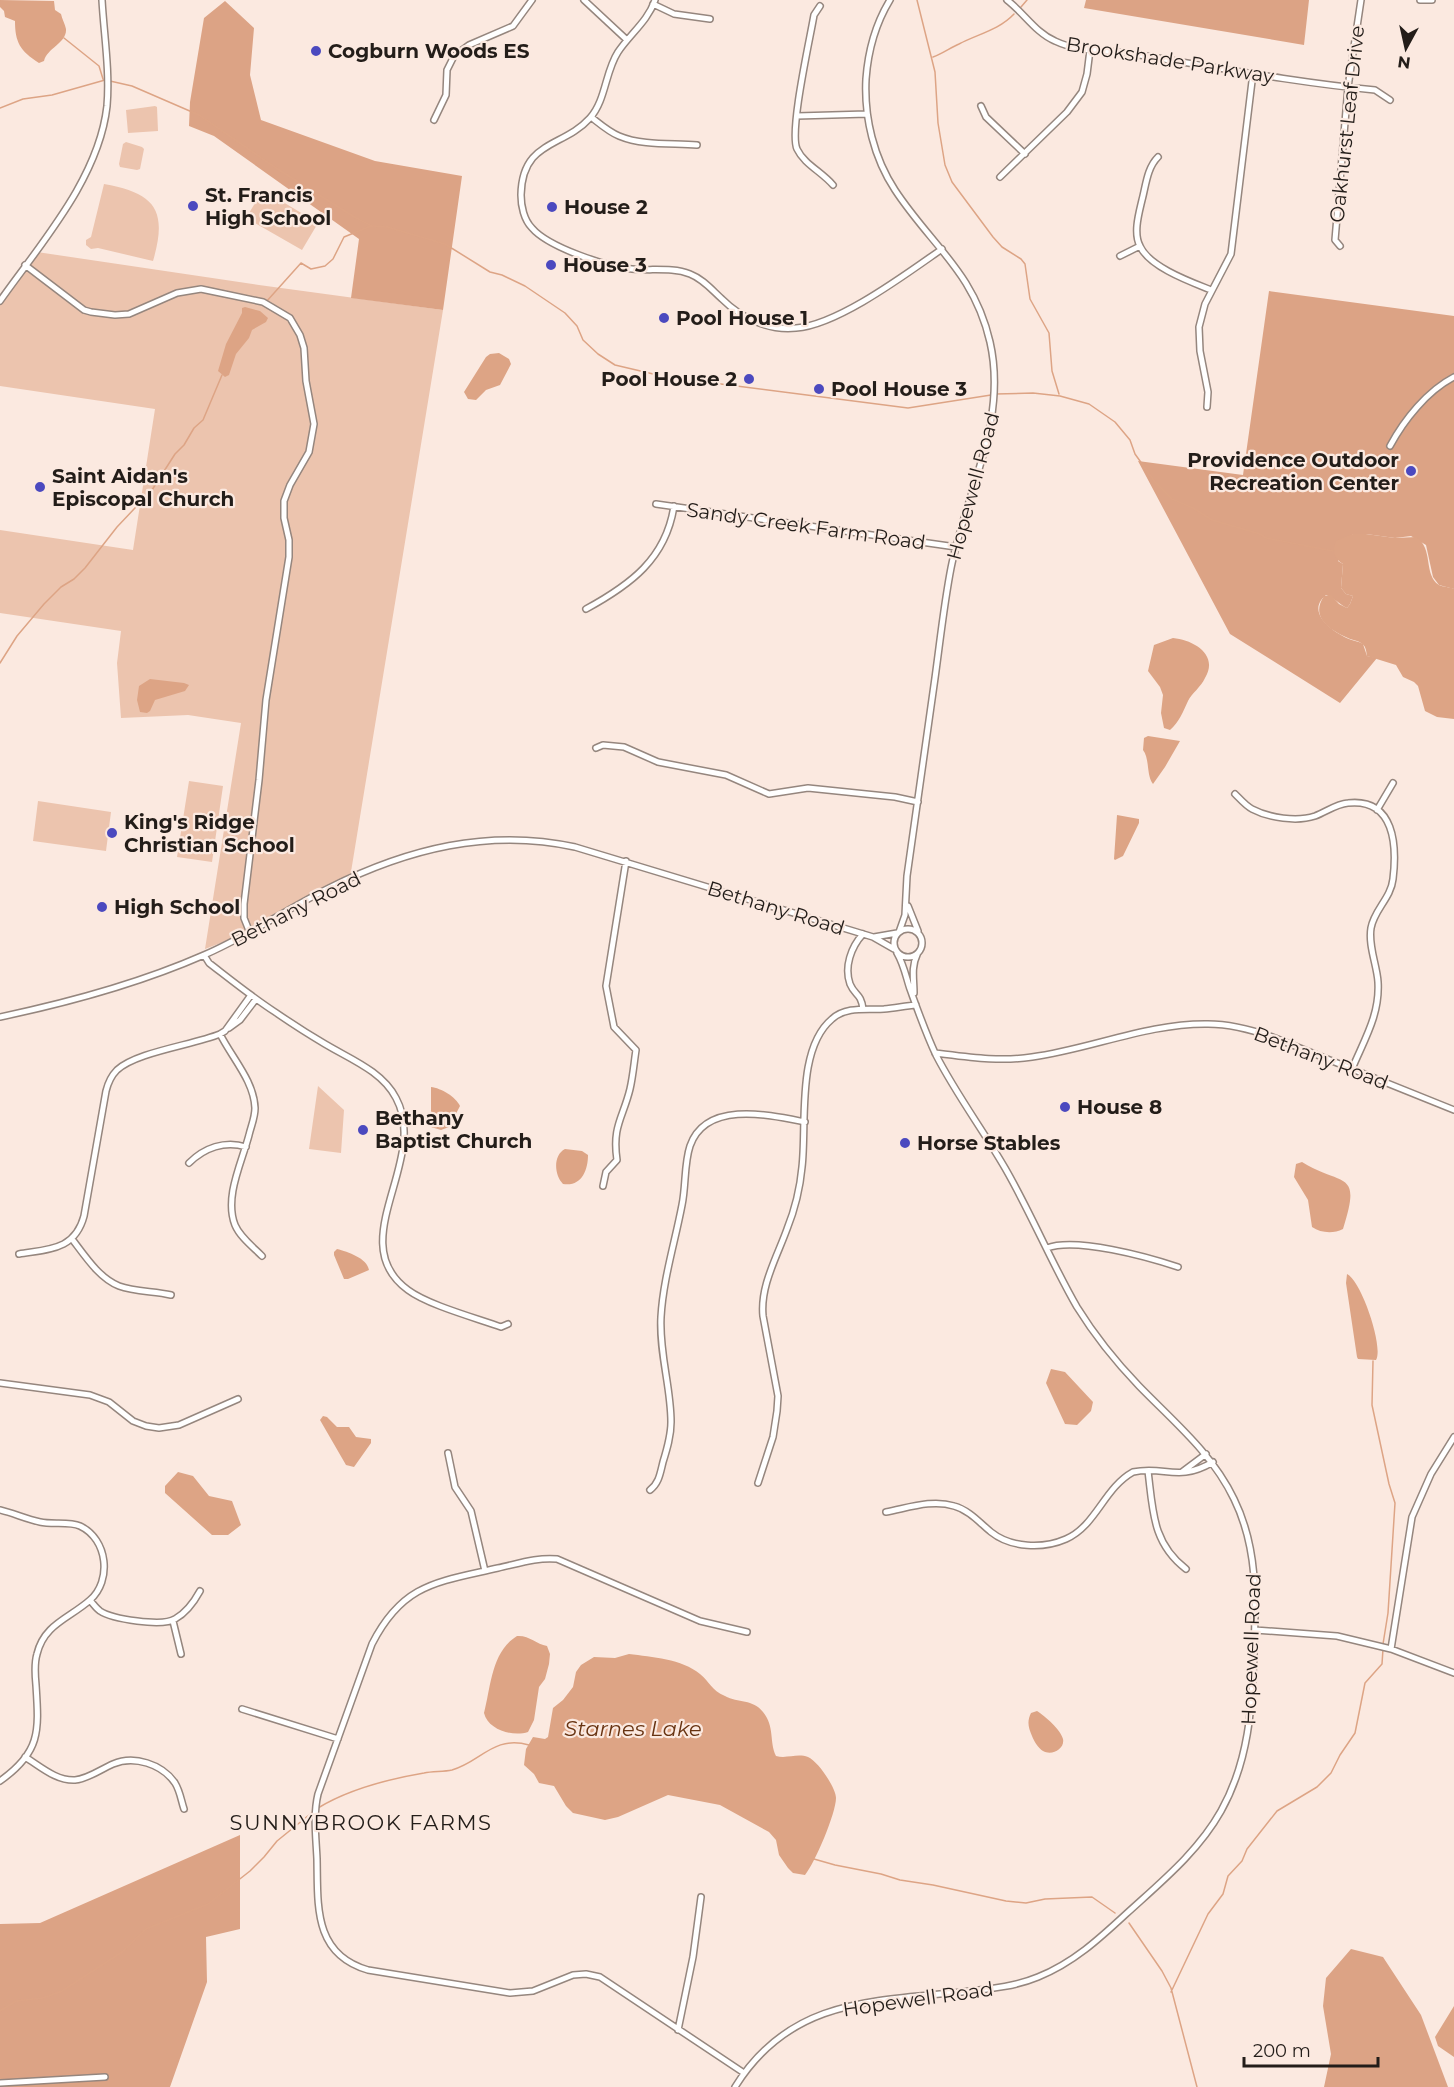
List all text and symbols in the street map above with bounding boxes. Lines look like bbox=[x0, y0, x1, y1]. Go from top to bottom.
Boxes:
north arrow bbox=[1376, 18, 1436, 78]
street label: Oakhurst Leaf Drive bbox=[1325, 24, 1369, 224]
street label: Brookshade Parkway bbox=[1064, 32, 1276, 88]
place label: Cogburn Woods ES bbox=[328, 39, 530, 63]
marker: Cogburn Woods ES bbox=[309, 44, 323, 58]
text: N bbox=[1396, 52, 1412, 73]
place label: St. Francis High School bbox=[205, 183, 331, 230]
place label: House 2 bbox=[564, 195, 648, 219]
marker: St. Francis High School bbox=[186, 199, 200, 213]
marker: House 2 bbox=[545, 200, 559, 214]
place label: House 3 bbox=[563, 253, 647, 277]
marker: House 3 bbox=[544, 258, 558, 272]
place label: Pool House 1 bbox=[676, 306, 808, 330]
marker: Pool House 1 bbox=[657, 311, 671, 325]
place label: Pool House 2 bbox=[601, 367, 737, 391]
marker: Pool House 2 bbox=[742, 372, 756, 386]
place label: Pool House 3 bbox=[831, 377, 967, 401]
marker: Pool House 3 bbox=[812, 382, 826, 396]
street label: Hopewell Road bbox=[942, 410, 1004, 562]
place label: Providence Outdoor Recreation Center bbox=[1187, 448, 1399, 495]
place label: Saint Aidan's Episcopal Church bbox=[52, 464, 234, 511]
marker: Providence Outdoor Recreation Center bbox=[1404, 464, 1418, 478]
marker: Saint Aidan's Episcopal Church bbox=[33, 480, 47, 494]
street label: Sandy Creek Farm Road bbox=[685, 497, 927, 555]
place label: King's Ridge Christian School bbox=[124, 810, 295, 857]
marker: King's Ridge Christian School bbox=[105, 826, 119, 840]
street label: Bethany Road bbox=[227, 866, 365, 952]
street label: Bethany Road bbox=[705, 876, 847, 940]
place label: High School bbox=[114, 895, 240, 919]
marker: High School bbox=[95, 900, 109, 914]
street label: Bethany Road bbox=[1250, 1021, 1392, 1095]
place label: House 8 bbox=[1077, 1095, 1162, 1119]
marker: House 8 bbox=[1058, 1100, 1072, 1114]
place label: Bethany Baptist Church bbox=[375, 1106, 532, 1153]
marker: Bethany Baptist Church bbox=[356, 1123, 370, 1137]
place label: Horse Stables bbox=[917, 1131, 1061, 1155]
marker: Horse Stables bbox=[898, 1136, 912, 1150]
street label: Hopewell Road bbox=[1236, 1573, 1266, 1725]
water label: Starnes Lake bbox=[564, 1716, 702, 1741]
district label: SUNNYBROOK FARMS bbox=[230, 1810, 492, 1835]
street label: Hopewell Road bbox=[841, 1977, 995, 2021]
scale bar bbox=[1244, 2030, 1378, 2068]
text: 200 m bbox=[1253, 2040, 1311, 2062]

